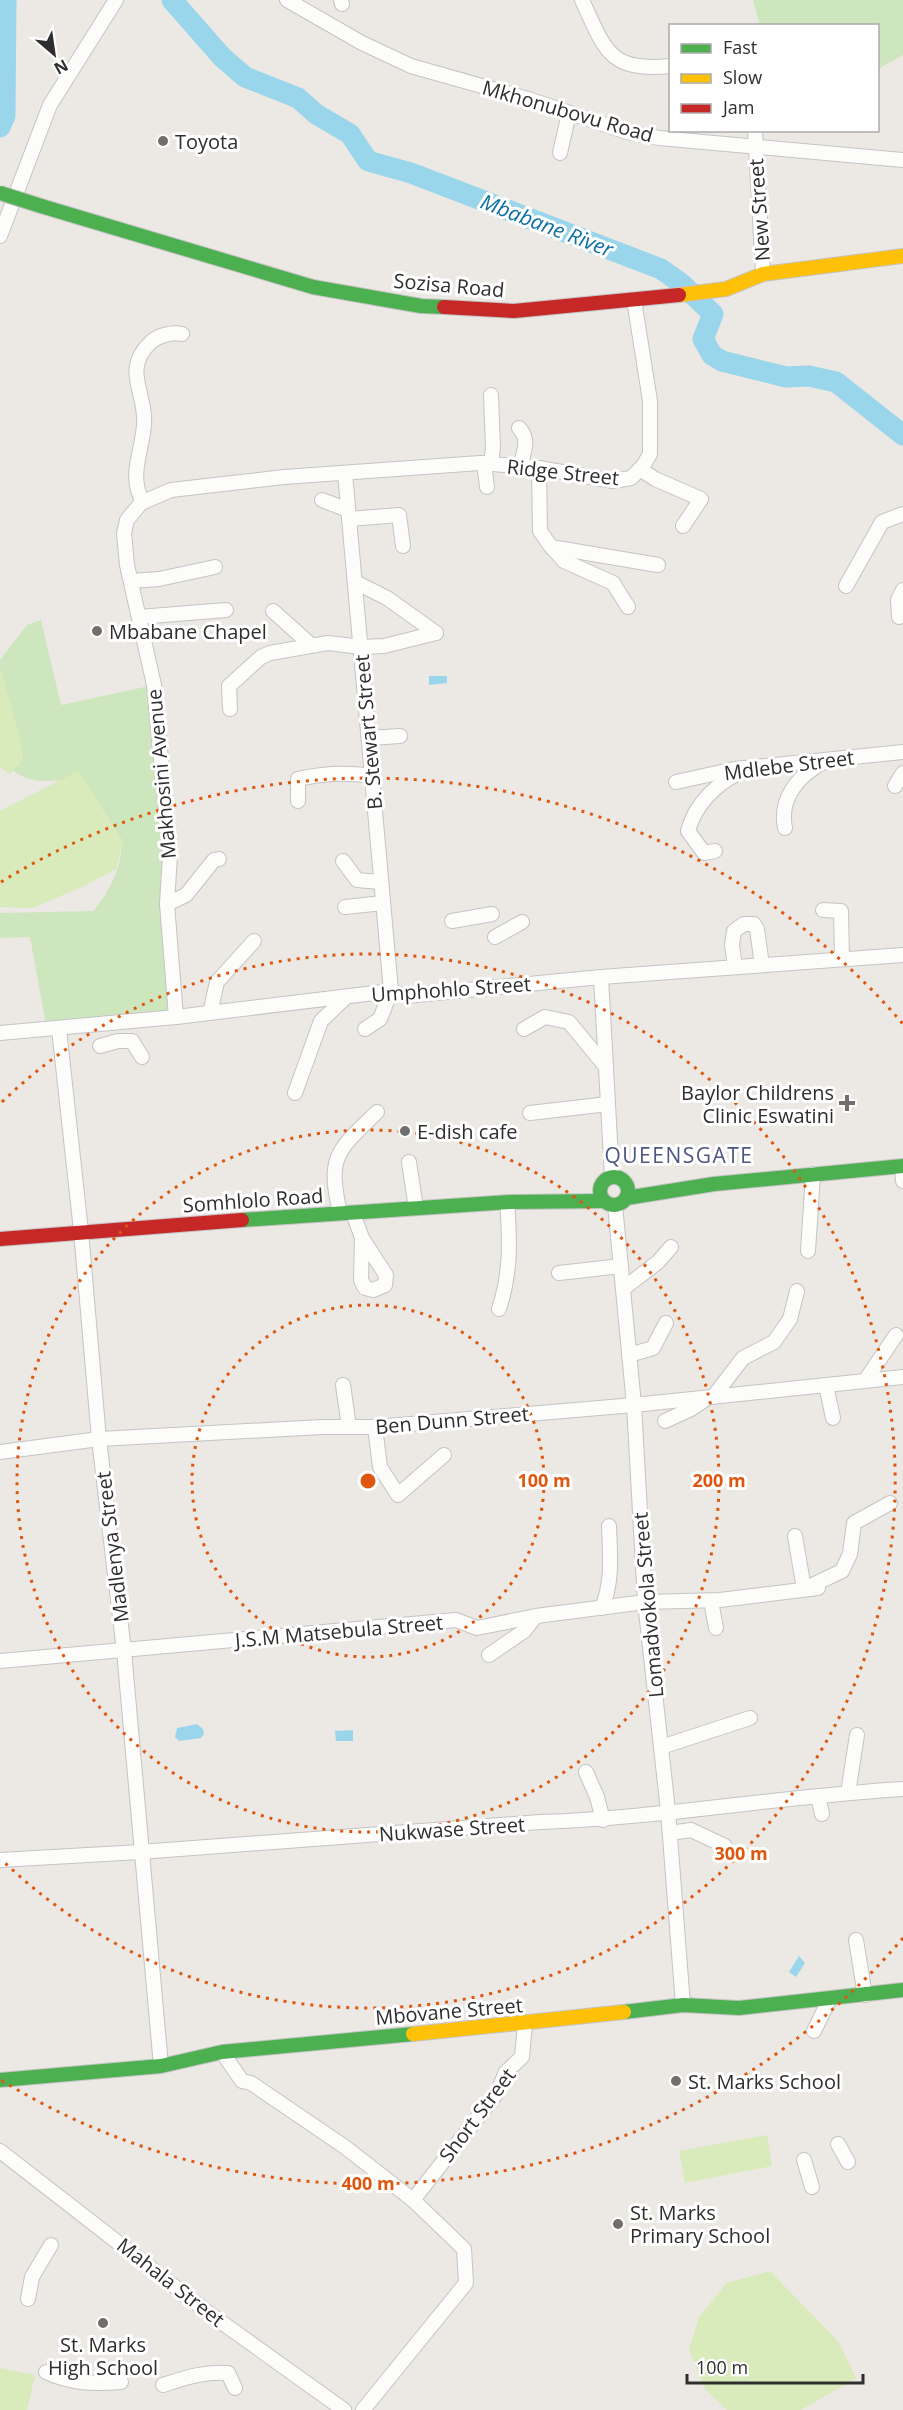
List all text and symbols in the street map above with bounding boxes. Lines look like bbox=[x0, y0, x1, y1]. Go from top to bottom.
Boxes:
north arrow bbox=[24, 24, 84, 84]
legend bbox=[669, 24, 879, 132]
text: Fast bbox=[723, 35, 757, 59]
text: N bbox=[50, 54, 72, 80]
text: Slow bbox=[723, 65, 762, 89]
street label: Mkhonubovu Road bbox=[479, 74, 657, 148]
text: Jam bbox=[721, 95, 755, 119]
place label: Toyota bbox=[175, 128, 238, 155]
marker: Toyota bbox=[156, 134, 170, 148]
street label: New Street bbox=[742, 158, 776, 262]
water label: Mbabane River bbox=[477, 187, 618, 263]
street label: Sozisa Road bbox=[393, 267, 505, 303]
street label: Ridge Street bbox=[506, 453, 620, 491]
place label: Mbabane Chapel bbox=[109, 618, 267, 645]
marker: Mbabane Chapel bbox=[90, 624, 104, 638]
street label: B. Stewart Street bbox=[348, 653, 388, 811]
street label: Makhosini Avenue bbox=[140, 688, 182, 860]
street label: Mdlebe Street bbox=[722, 744, 856, 786]
street label: Umphohlo Street bbox=[370, 970, 532, 1008]
place label: Baylor Childrens Clinic Eswatini bbox=[681, 1079, 834, 1129]
marker: Baylor Childrens Clinic Eswatini bbox=[838, 1094, 856, 1112]
place label: E-dish cafe bbox=[417, 1118, 517, 1145]
marker: E-dish cafe bbox=[398, 1124, 412, 1138]
district label: QUEENSGATE bbox=[604, 1141, 754, 1169]
street label: Somhlolo Road bbox=[182, 1182, 324, 1218]
street label: Ben Dunn Street bbox=[374, 1400, 530, 1440]
text: 100 m bbox=[517, 1468, 571, 1492]
text: 200 m bbox=[692, 1468, 746, 1492]
street label: Madlenya Street bbox=[89, 1470, 135, 1624]
centre of rings bbox=[358, 1471, 378, 1491]
street label: Lomadvokola Street bbox=[626, 1511, 670, 1699]
street label: J.S.M Matsebula Street bbox=[232, 1608, 444, 1654]
street label: Nukwase Street bbox=[378, 1810, 526, 1848]
text: 300 m bbox=[714, 1841, 768, 1865]
street label: Mbovane Street bbox=[374, 1991, 524, 2031]
street label: Short Street bbox=[433, 2062, 521, 2168]
place label: St. Marks School bbox=[688, 2068, 841, 2095]
marker: St. Marks School bbox=[669, 2074, 683, 2088]
text: 400 m bbox=[341, 2171, 395, 2195]
place label: St. Marks Primary School bbox=[630, 2199, 770, 2249]
marker: St. Marks Primary School bbox=[611, 2217, 625, 2231]
street label: Mahala Street bbox=[112, 2231, 230, 2333]
marker: St. Marks High School bbox=[96, 2316, 110, 2330]
place label: St. Marks High School bbox=[48, 2331, 158, 2381]
scale bar bbox=[687, 2347, 862, 2385]
text: 100 m bbox=[696, 2355, 748, 2379]

